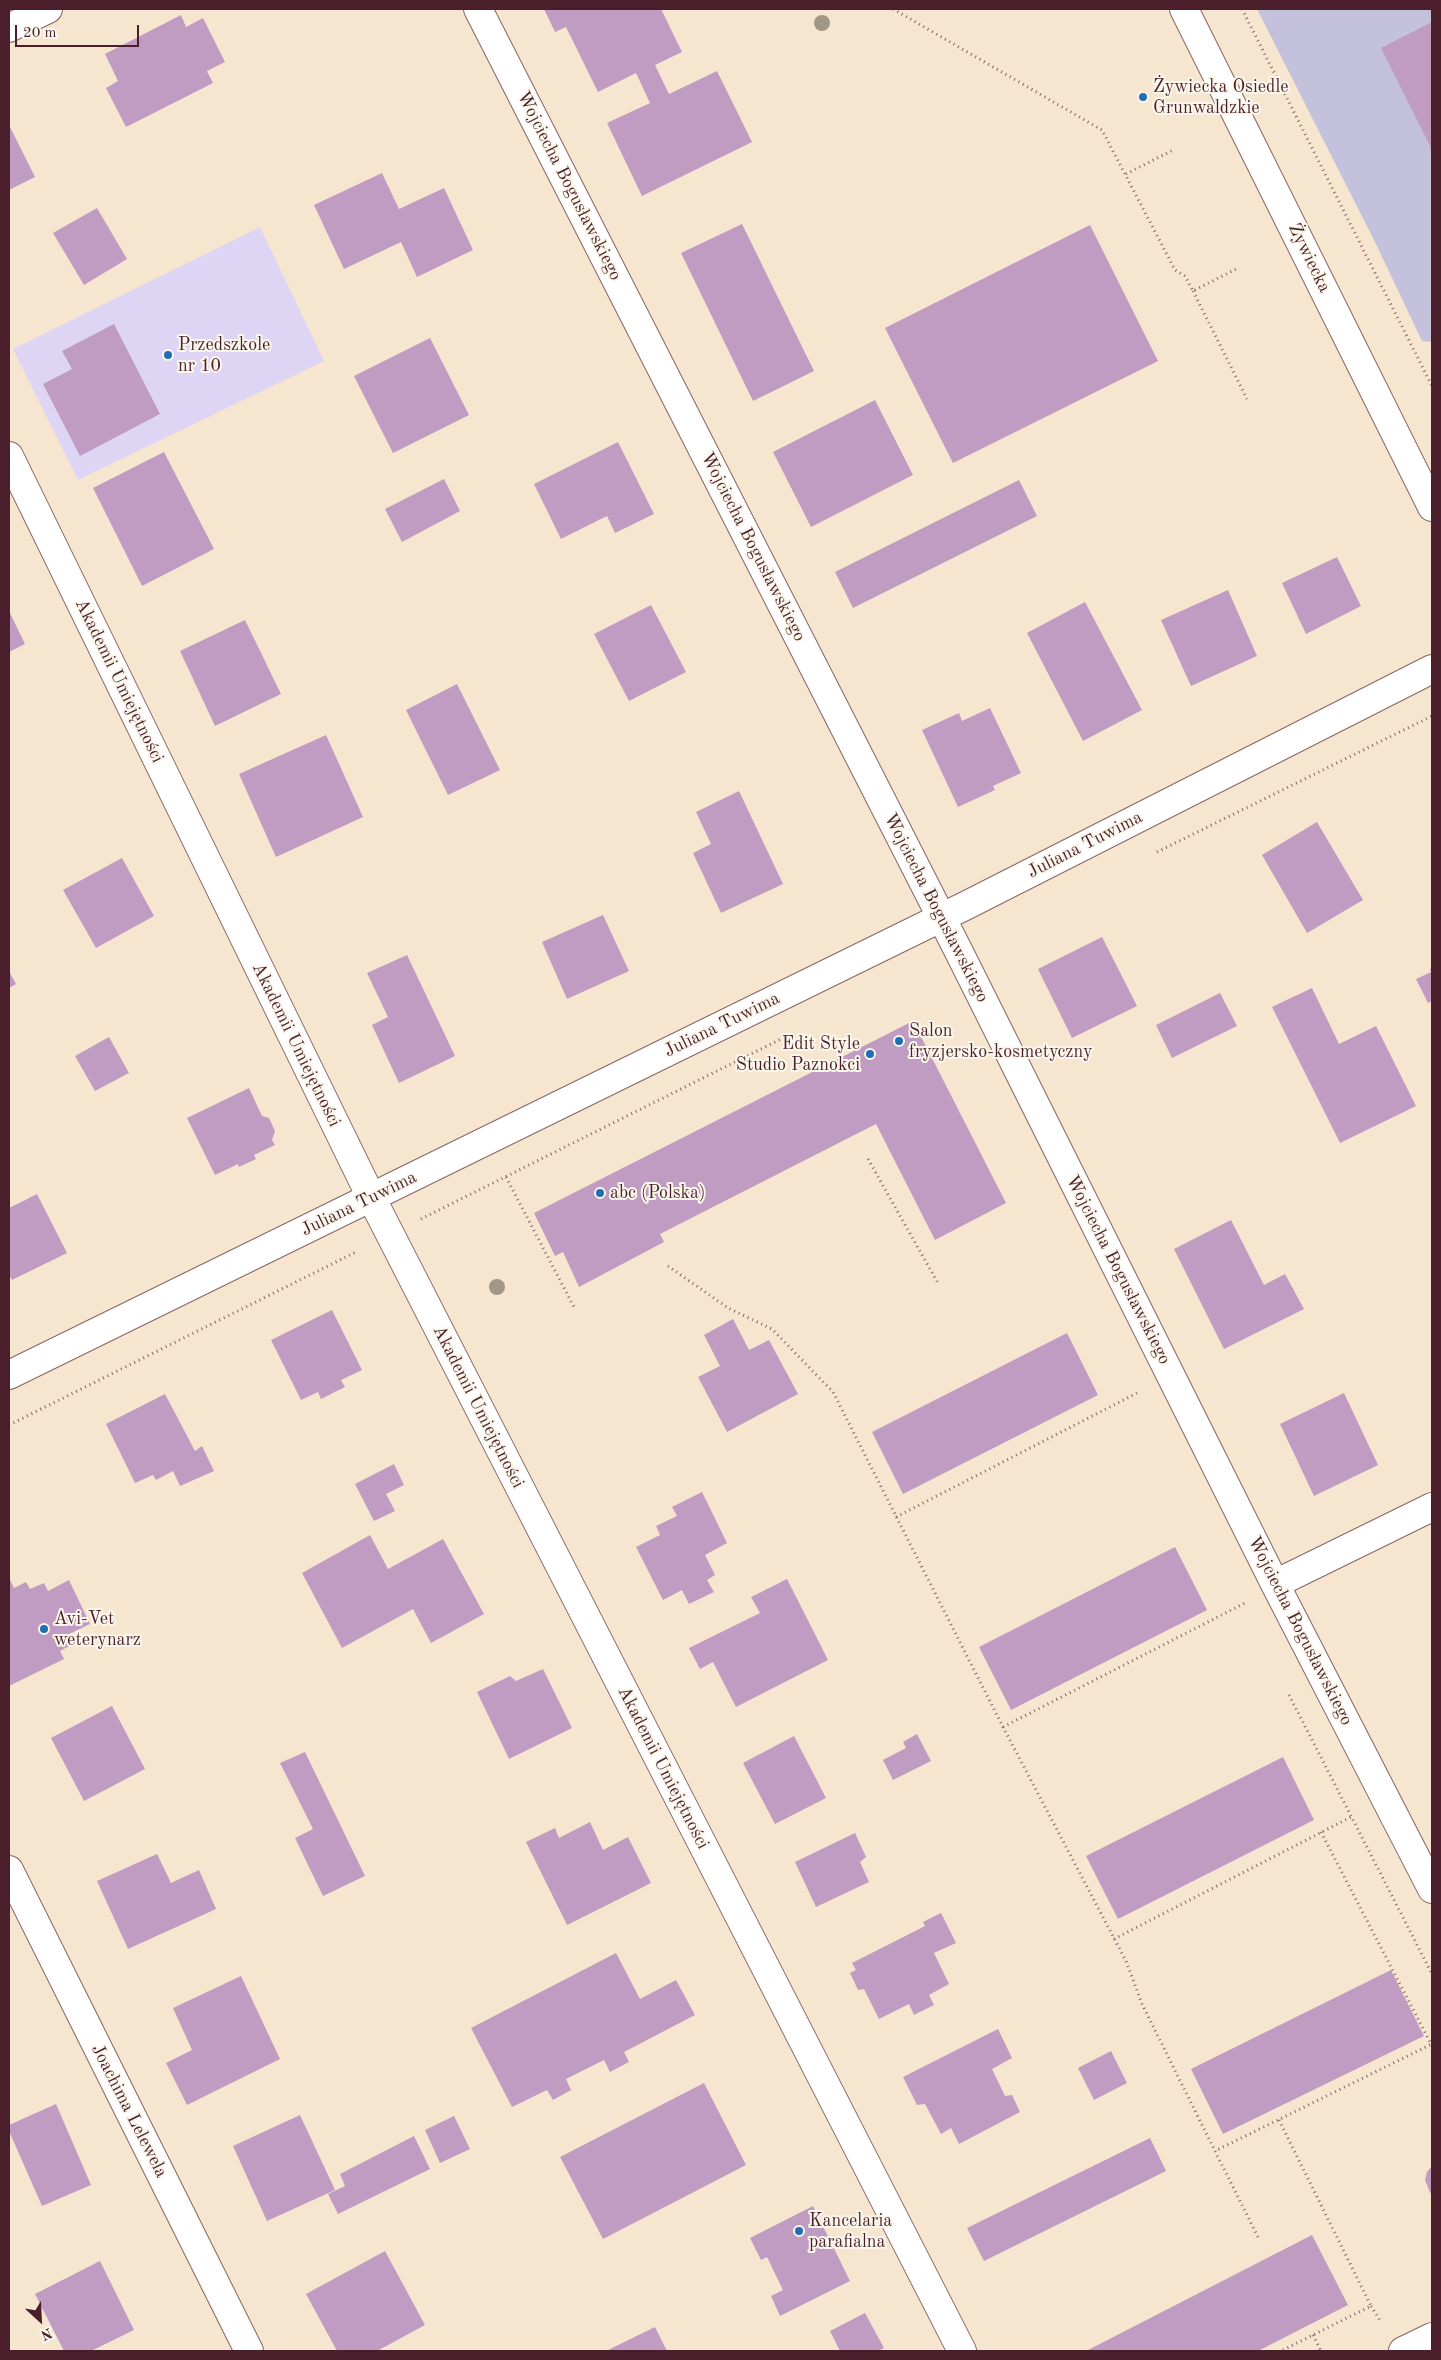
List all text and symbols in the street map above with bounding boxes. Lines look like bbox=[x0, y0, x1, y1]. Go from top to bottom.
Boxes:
scale bar bbox=[18, 15, 141, 47]
text: 20 m bbox=[23, 26, 57, 41]
place label: Żywiecka Osiedle Grunwaldzkie bbox=[1153, 76, 1289, 118]
street label: Wojciecha Bogusławskiego bbox=[512, 88, 626, 284]
marker: Żywiecka Osiedle Grunwaldzkie bbox=[1137, 91, 1149, 103]
street label: Żywiecka bbox=[1283, 220, 1335, 296]
place label: Przedszkole nr 10 bbox=[178, 334, 270, 376]
marker: Przedszkole nr 10 bbox=[162, 349, 174, 361]
street label: Wojciecha Bogusławskiego bbox=[696, 449, 810, 645]
street label: Akademii Umiejętności bbox=[70, 596, 168, 766]
street label: Juliana Tuwima bbox=[1024, 807, 1146, 883]
street label: Wojciecha Bogusławskiego bbox=[879, 810, 993, 1006]
street label: Akademii Umiejętności bbox=[247, 960, 345, 1130]
street label: Juliana Tuwima bbox=[661, 988, 783, 1062]
place label: Salon fryzjersko-kosmetyczny bbox=[909, 1020, 1093, 1062]
place label: Edit Style Studio Paznokci bbox=[736, 1033, 860, 1076]
marker: Salon fryzjersko-kosmetyczny bbox=[893, 1035, 905, 1047]
marker: Edit Style Studio Paznokci bbox=[864, 1048, 876, 1060]
street label: Juliana Tuwima bbox=[298, 1167, 420, 1241]
street label: Wojciecha Bogusławskiego bbox=[1061, 1172, 1175, 1368]
place label: abc (Polska) bbox=[610, 1182, 705, 1204]
marker: abc (Polska) bbox=[594, 1187, 606, 1199]
street label: Akademii Umiejętności bbox=[428, 1322, 528, 1492]
street label: Wojciecha Bogusławskiego bbox=[1243, 1533, 1357, 1729]
place label: Avi-Vet weterynarz bbox=[54, 1608, 141, 1650]
marker: Avi-Vet weterynarz bbox=[38, 1623, 50, 1635]
street label: Akademii Umiejętności bbox=[613, 1683, 713, 1853]
street label: Joachima Lelewela bbox=[86, 2041, 172, 2181]
place label: Kancelaria parafialna bbox=[809, 2210, 892, 2252]
marker: Kancelaria parafialna bbox=[793, 2225, 805, 2237]
north arrow bbox=[15, 2295, 65, 2345]
text: N bbox=[39, 2325, 54, 2342]

